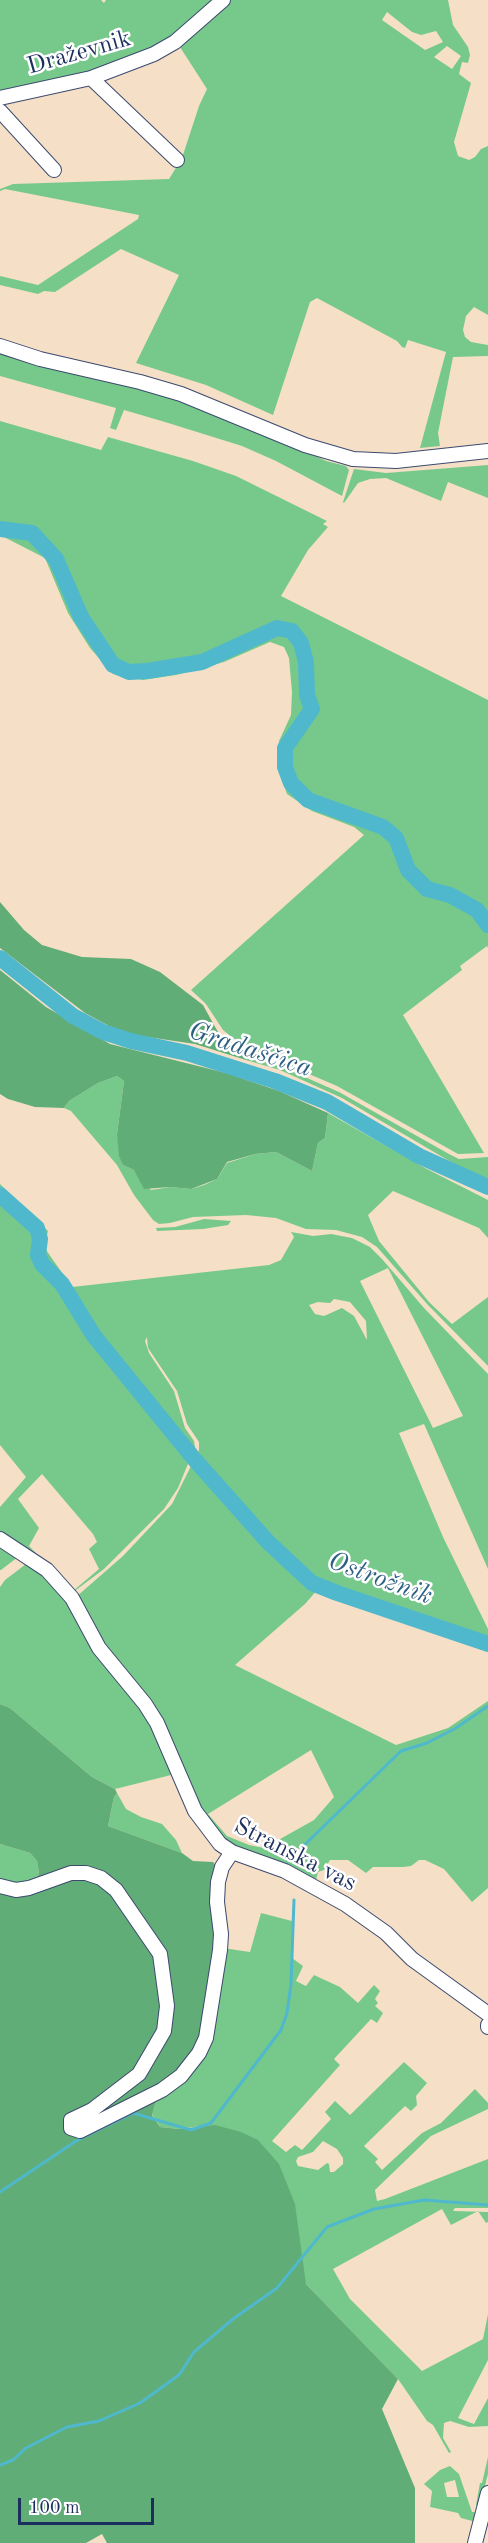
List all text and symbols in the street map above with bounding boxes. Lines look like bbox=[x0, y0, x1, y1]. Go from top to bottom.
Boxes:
street label: Draževnik bbox=[24, 24, 134, 82]
water label: Gradaščica bbox=[184, 1015, 316, 1085]
water label: Ostrožnik bbox=[324, 1546, 436, 1612]
street label: Stranska vas bbox=[229, 1812, 361, 1898]
scale bar bbox=[21, 2486, 158, 2524]
text: 100 m bbox=[29, 2499, 80, 2517]

